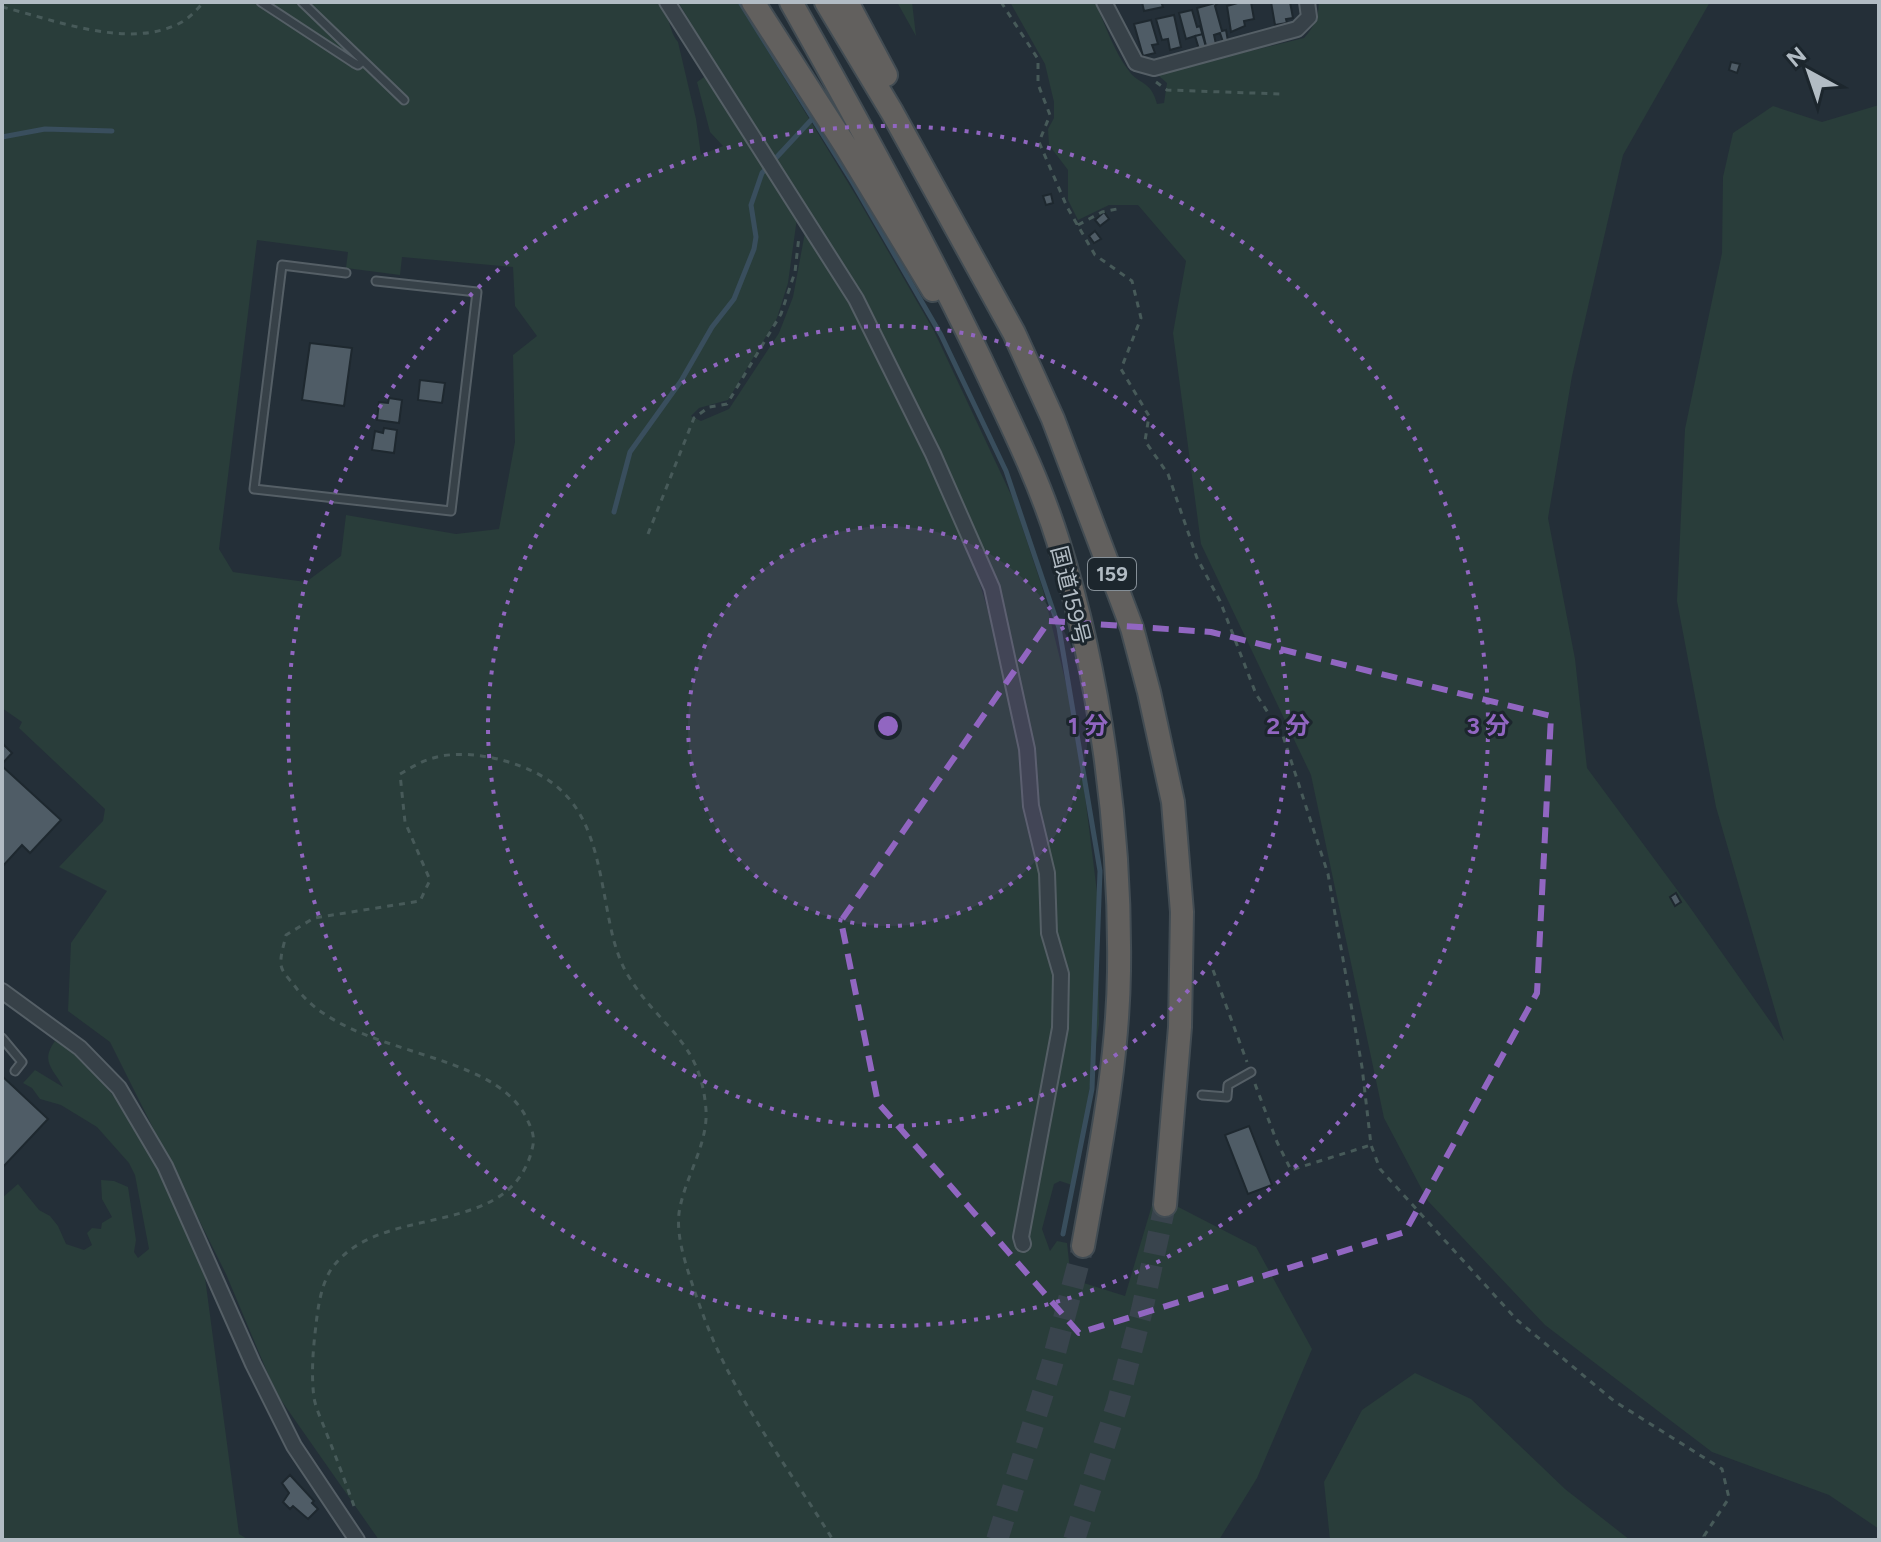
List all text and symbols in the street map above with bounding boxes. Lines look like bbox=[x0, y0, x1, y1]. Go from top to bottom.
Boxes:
north arrow bbox=[1769, 32, 1849, 112]
text: N bbox=[1781, 41, 1812, 73]
street label: 国道159号 bbox=[1045, 543, 1096, 647]
road number: 159 bbox=[1088, 558, 1136, 590]
text: 1 分 bbox=[1068, 711, 1108, 740]
text: 2 分 bbox=[1266, 711, 1310, 740]
text: 3 分 bbox=[1466, 711, 1510, 740]
centre of rings bbox=[874, 712, 902, 740]

